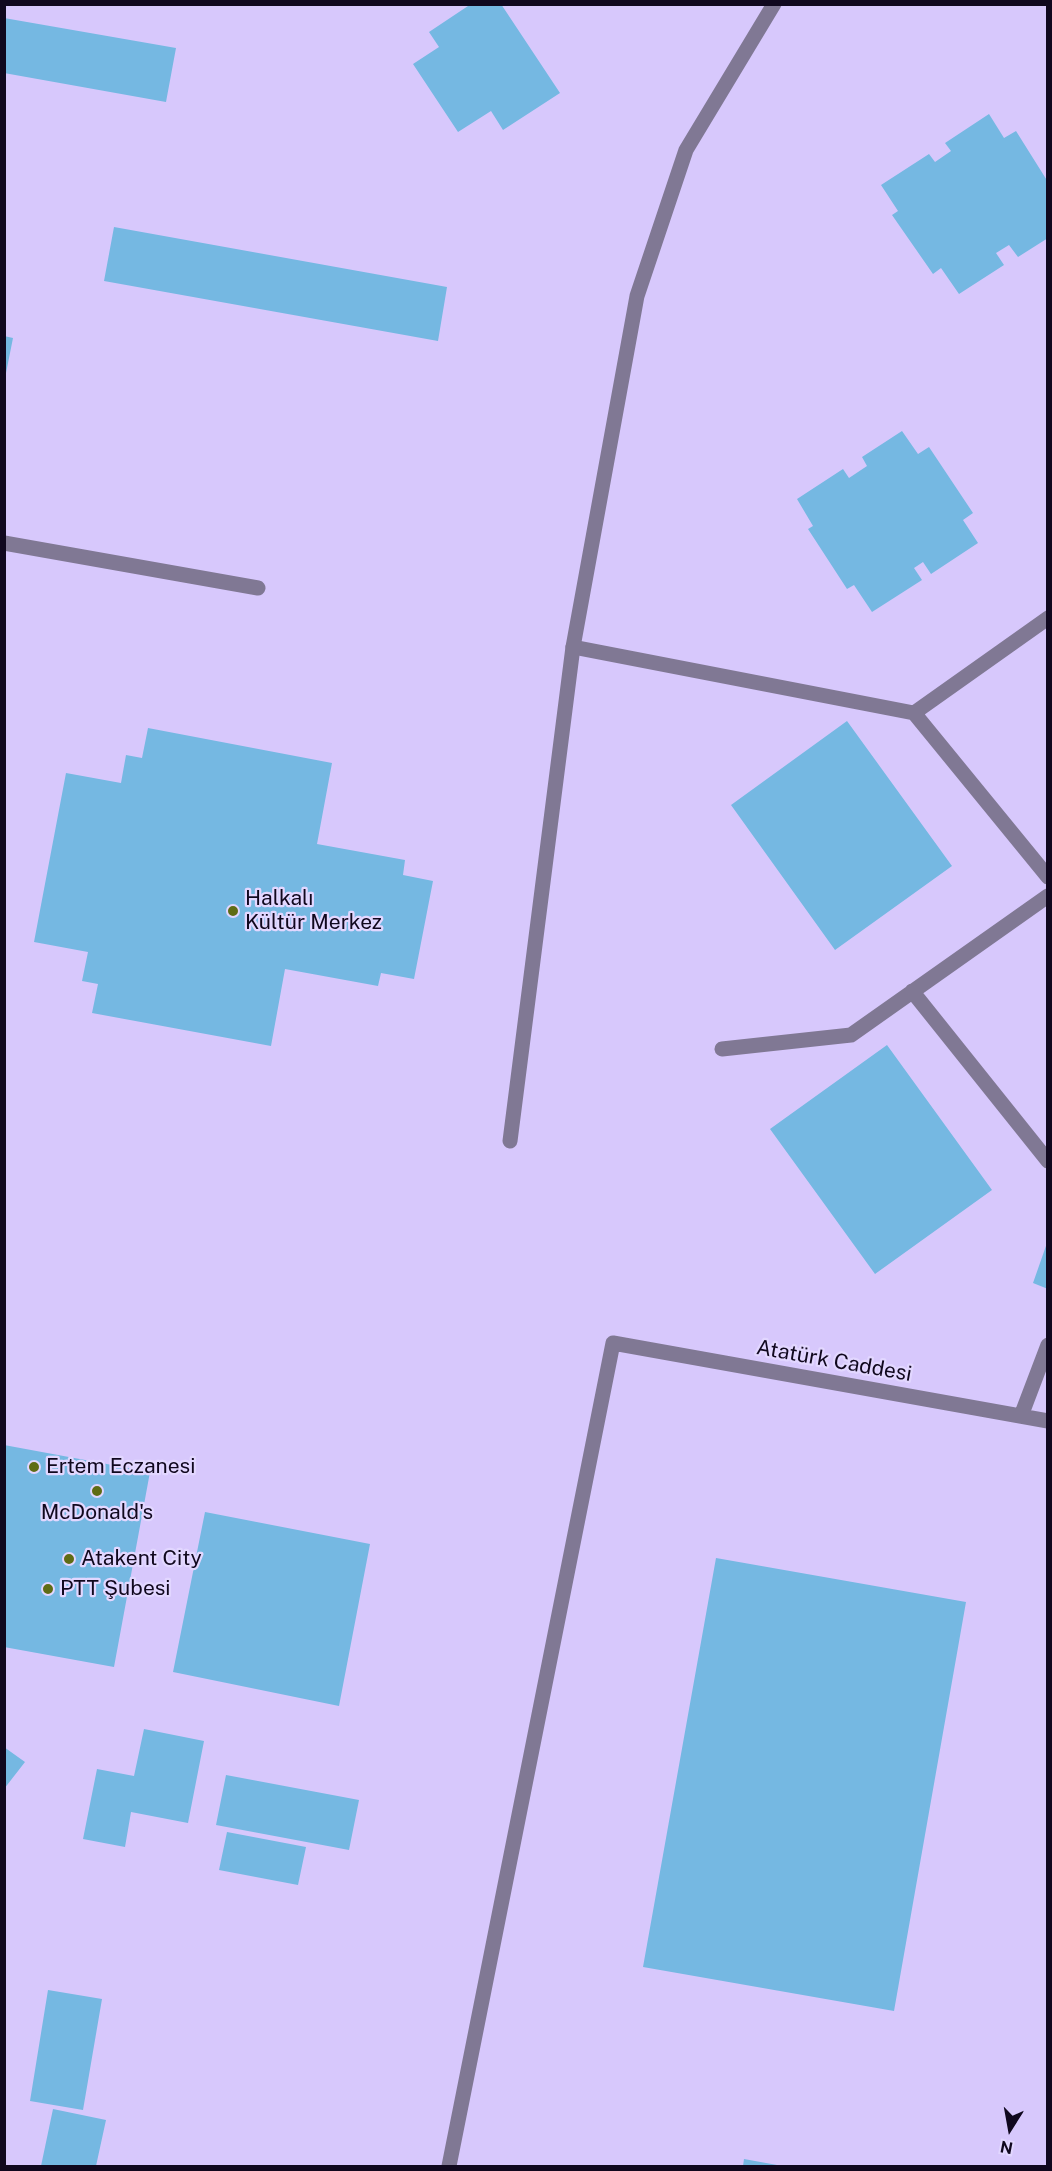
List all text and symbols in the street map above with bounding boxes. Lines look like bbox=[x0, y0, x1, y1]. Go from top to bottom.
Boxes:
place label: Halkalı Kültür Merkez bbox=[245, 886, 382, 936]
marker: Halkalı Kültür Merkez bbox=[226, 904, 240, 918]
street label: Atatürk Caddesi bbox=[754, 1335, 914, 1387]
place label: Ertem Eczanesi bbox=[46, 1454, 195, 1480]
marker: Ertem Eczanesi bbox=[27, 1460, 41, 1474]
marker: McDonald's bbox=[90, 1484, 104, 1498]
place label: McDonald's bbox=[41, 1500, 153, 1526]
place label: Atakent City bbox=[81, 1546, 202, 1572]
marker: Atakent City bbox=[62, 1552, 76, 1566]
place label: PTT Şubesi bbox=[60, 1576, 171, 1602]
marker: PTT Şubesi bbox=[41, 1582, 55, 1596]
north arrow bbox=[980, 2099, 1040, 2159]
text: N bbox=[999, 2137, 1014, 2158]

